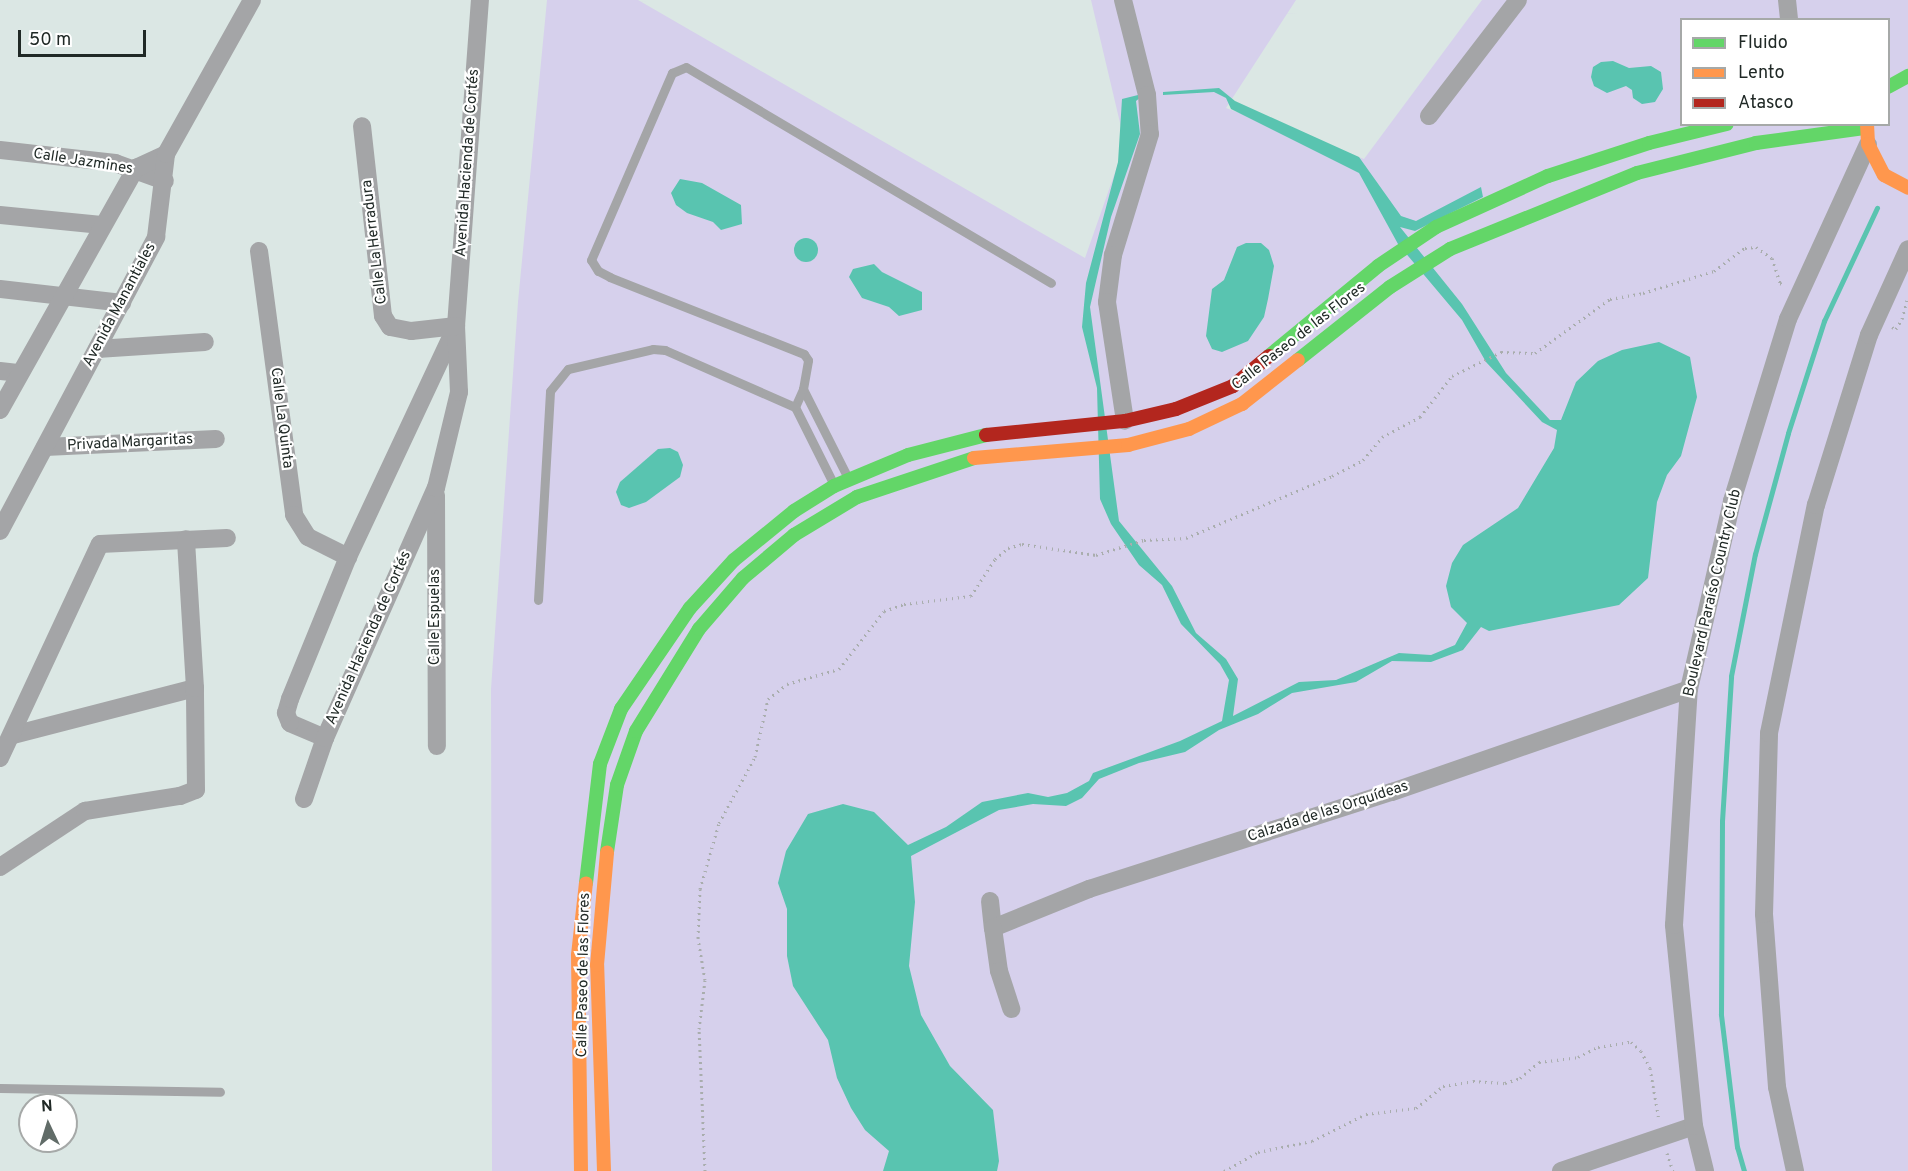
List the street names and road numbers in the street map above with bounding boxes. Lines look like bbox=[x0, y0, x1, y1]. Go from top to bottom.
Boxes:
street label: Avenida Hacienda de Cortés bbox=[452, 68, 484, 258]
street label: Calle Jazmines bbox=[32, 145, 134, 179]
street label: Calle La Herradura bbox=[358, 179, 392, 305]
street label: Avenida Manantiales bbox=[80, 240, 160, 370]
street label: Calle Paseo de las Flores bbox=[1229, 279, 1369, 395]
street label: Calle La Quinta bbox=[266, 366, 296, 470]
street label: Privada Margaritas bbox=[67, 431, 193, 455]
street label: Boulevard Paraíso Country Club bbox=[1680, 487, 1746, 699]
street label: Avenida Hacienda de Cortés bbox=[322, 548, 416, 728]
street label: Calle Espuelas bbox=[427, 569, 445, 665]
street label: Calzada de las Orquídeas bbox=[1245, 777, 1411, 847]
street label: Calle Paseo de las Flores bbox=[574, 893, 594, 1057]

